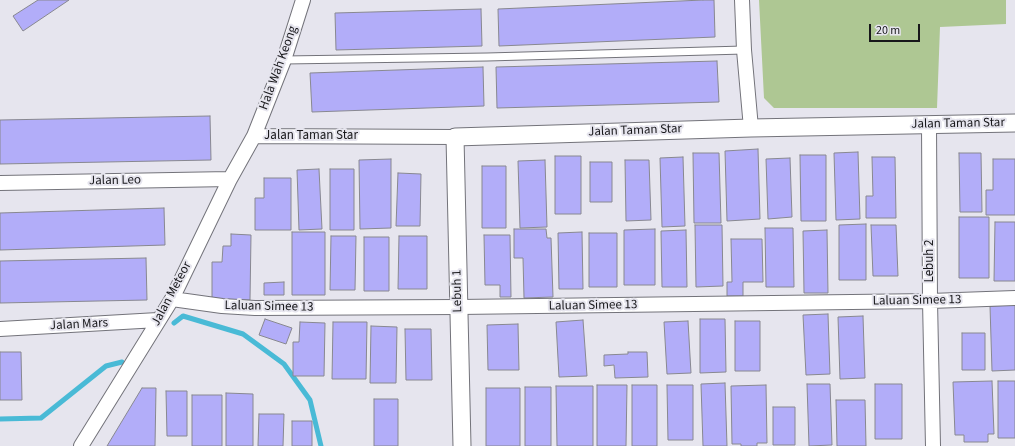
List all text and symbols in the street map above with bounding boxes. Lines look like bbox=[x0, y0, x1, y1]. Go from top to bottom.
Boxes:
scale bar bbox=[871, 16, 922, 42]
text: 20 m bbox=[876, 22, 900, 39]
street label: Hala Wah Keong bbox=[257, 24, 301, 112]
street label: Jalan Taman Star bbox=[911, 115, 1005, 133]
street label: Jalan Taman Star bbox=[588, 122, 682, 140]
street label: Jalan Taman Star bbox=[264, 128, 358, 144]
street label: Jalan Leo bbox=[89, 173, 141, 189]
street label: Lebuh 2 bbox=[922, 239, 938, 283]
street label: Jalan Meteor bbox=[149, 259, 195, 329]
street label: Lebuh 1 bbox=[450, 269, 466, 313]
street label: Laluan Simee 13 bbox=[872, 292, 962, 310]
street label: Laluan Simee 13 bbox=[548, 297, 638, 315]
street label: Laluan Simee 13 bbox=[224, 298, 314, 316]
street label: Jalan Mars bbox=[49, 316, 109, 334]

